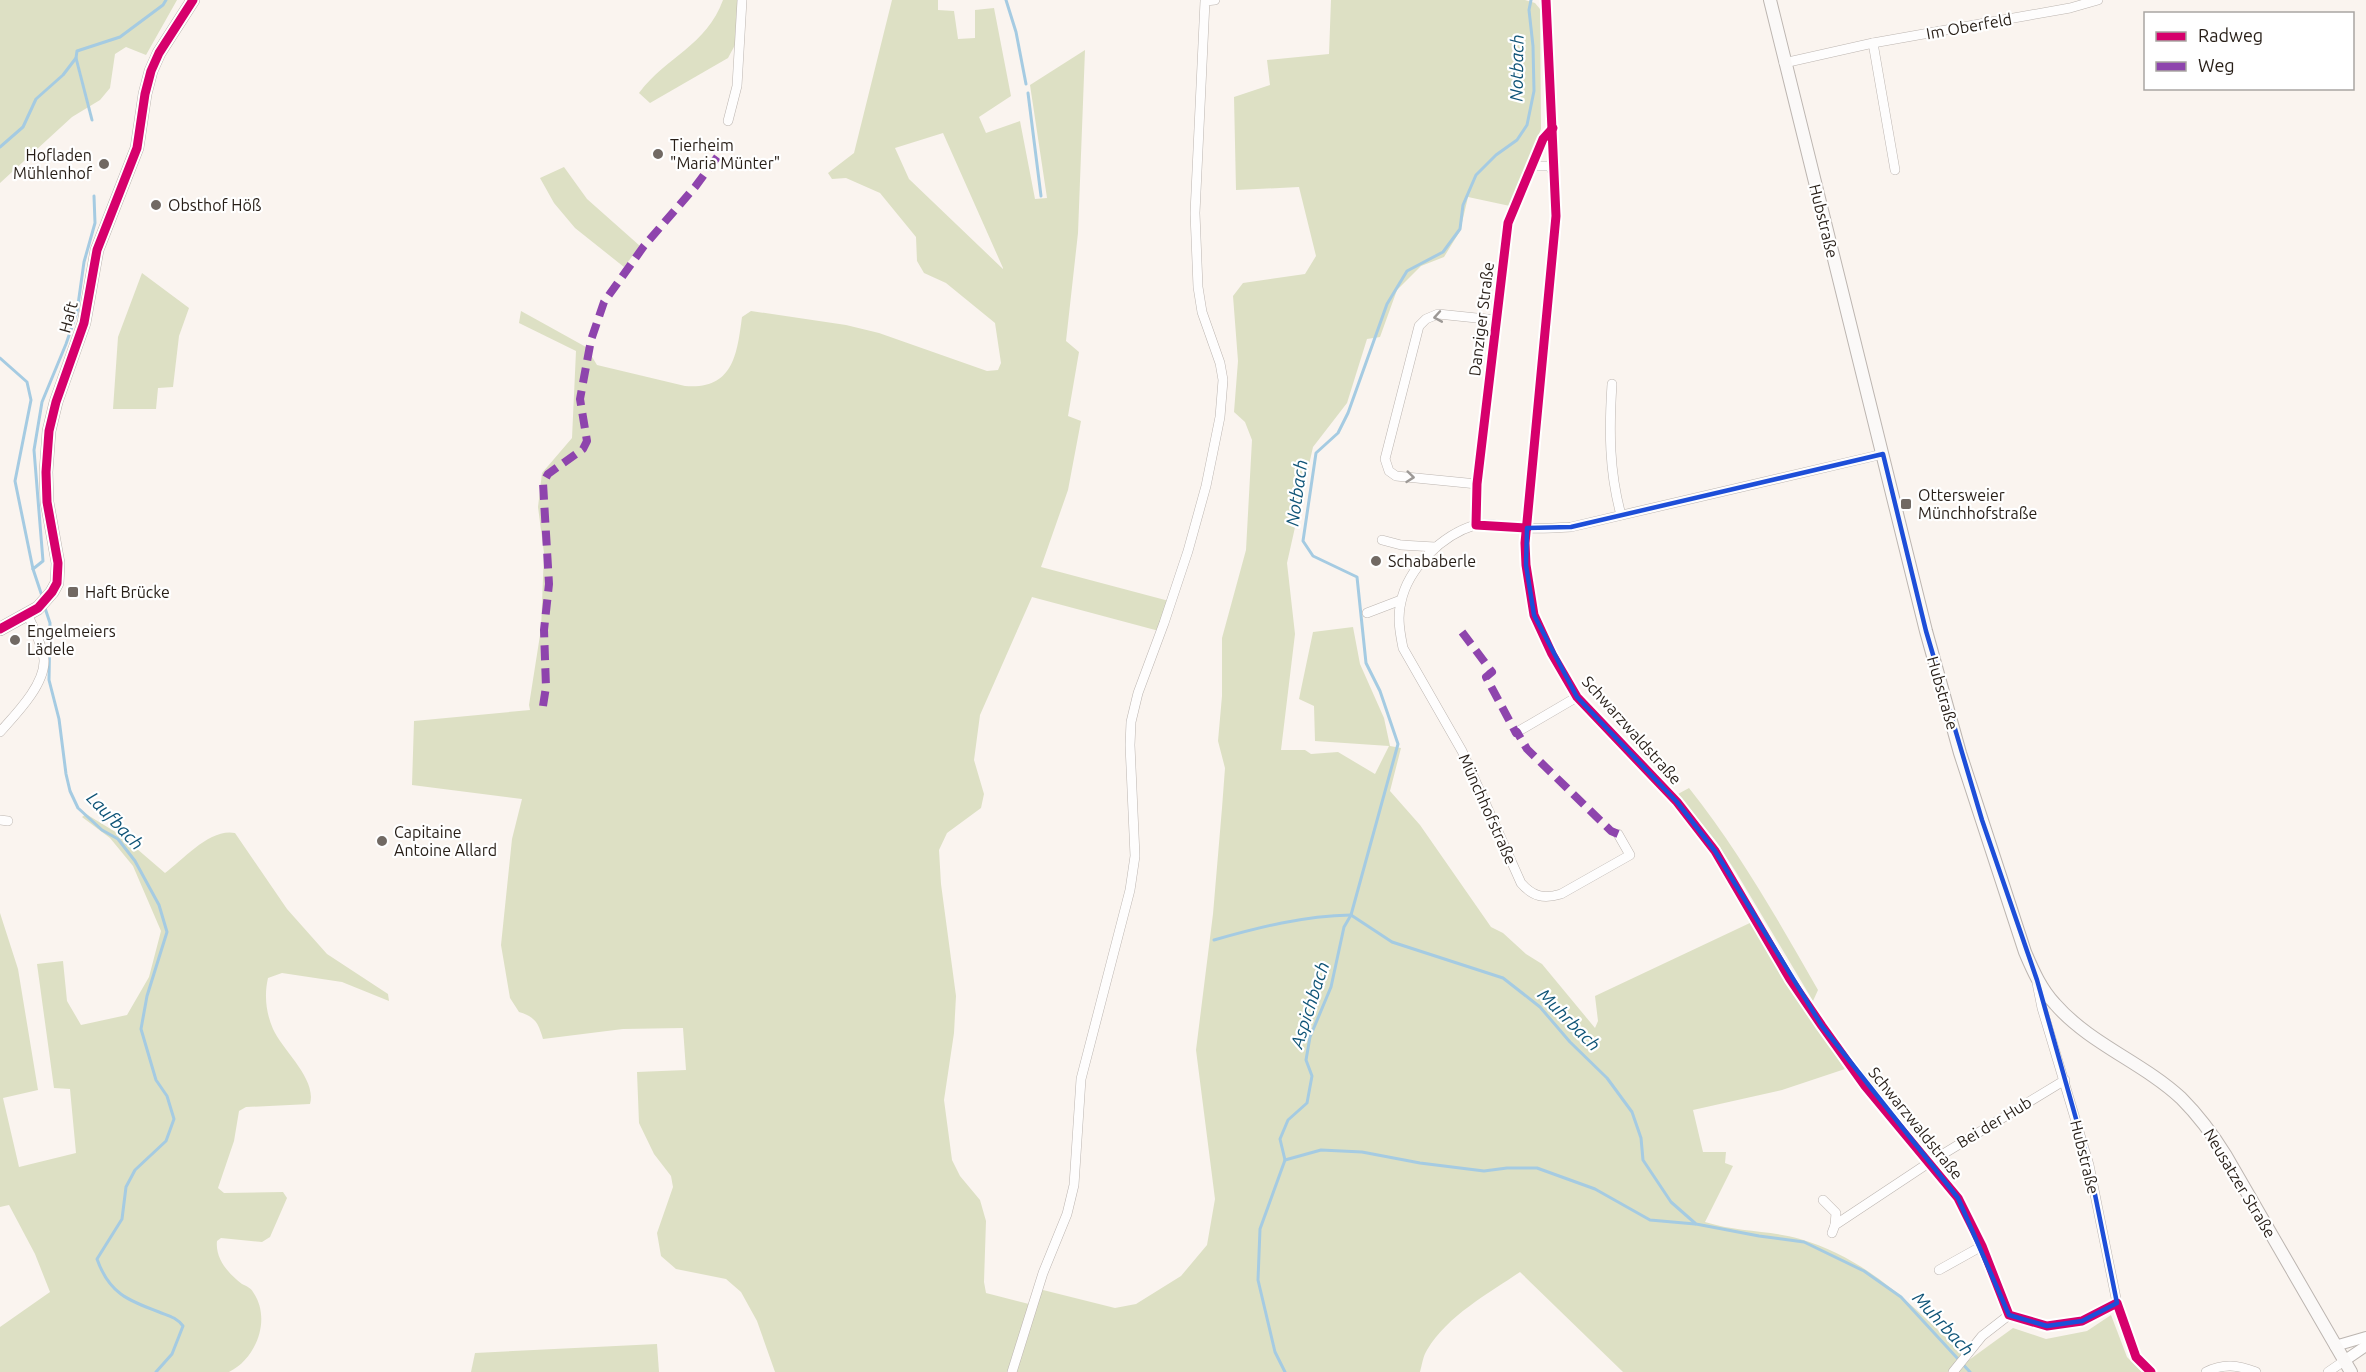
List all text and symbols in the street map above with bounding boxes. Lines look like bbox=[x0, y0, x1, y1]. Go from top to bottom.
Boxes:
street label: Im Oberfeld bbox=[1925, 10, 2013, 42]
legend bbox=[2144, 12, 2354, 90]
text: Radweg bbox=[2198, 25, 2263, 45]
water label: Notbach bbox=[1505, 34, 1527, 102]
text: Weg bbox=[2198, 55, 2235, 75]
place label: Tierheim "Maria Münter" bbox=[670, 136, 780, 172]
place label: Hofladen Mühlenhof bbox=[13, 146, 93, 182]
marker: Tierheim "Maria Münter" bbox=[651, 147, 665, 161]
marker: Hofladen Mühlenhof bbox=[97, 157, 111, 171]
street label: Hubstraße bbox=[1806, 182, 1842, 260]
place label: Obsthof Höß bbox=[168, 196, 262, 214]
marker: Obsthof Höß bbox=[149, 198, 163, 212]
street label: Danziger Straße bbox=[1465, 261, 1497, 377]
street label: Haft bbox=[55, 299, 81, 335]
one-way arrow bbox=[1433, 310, 1443, 322]
water label: Notbach bbox=[1281, 458, 1311, 527]
one-way arrow bbox=[1406, 470, 1415, 483]
place label: Ottersweier Münchhofstraße bbox=[1918, 486, 2037, 522]
marker: Ottersweier Münchhofstraße bbox=[1899, 497, 1913, 511]
place label: Schababerle bbox=[1388, 552, 1476, 570]
marker: Schababerle bbox=[1369, 554, 1383, 568]
place label: Haft Brücke bbox=[85, 583, 170, 601]
marker: Haft Brücke bbox=[66, 585, 80, 599]
place label: Engelmeiers Lädele bbox=[27, 622, 116, 658]
marker: Engelmeiers Lädele bbox=[8, 633, 22, 647]
street label: Hubstraße bbox=[1924, 654, 1962, 732]
street label: Schwarzwaldstraße bbox=[1579, 672, 1685, 788]
street label: Münchhofstraße bbox=[1456, 751, 1520, 867]
water label: Laufbach bbox=[83, 787, 148, 854]
place label: Capitaine Antoine Allard bbox=[394, 823, 497, 859]
marker: Capitaine Antoine Allard bbox=[375, 834, 389, 848]
water label: Aspichbach bbox=[1285, 959, 1332, 1051]
water label: Muhrbach bbox=[1534, 984, 1605, 1055]
street label: Schwarzwaldstraße bbox=[1865, 1063, 1967, 1183]
street label: Bei der Hub bbox=[1953, 1093, 2035, 1151]
street label: Hubstraße bbox=[2067, 1118, 2103, 1196]
street label: Neusatzer Straße bbox=[2200, 1125, 2280, 1241]
water label: Muhrbach bbox=[1909, 1287, 1978, 1359]

